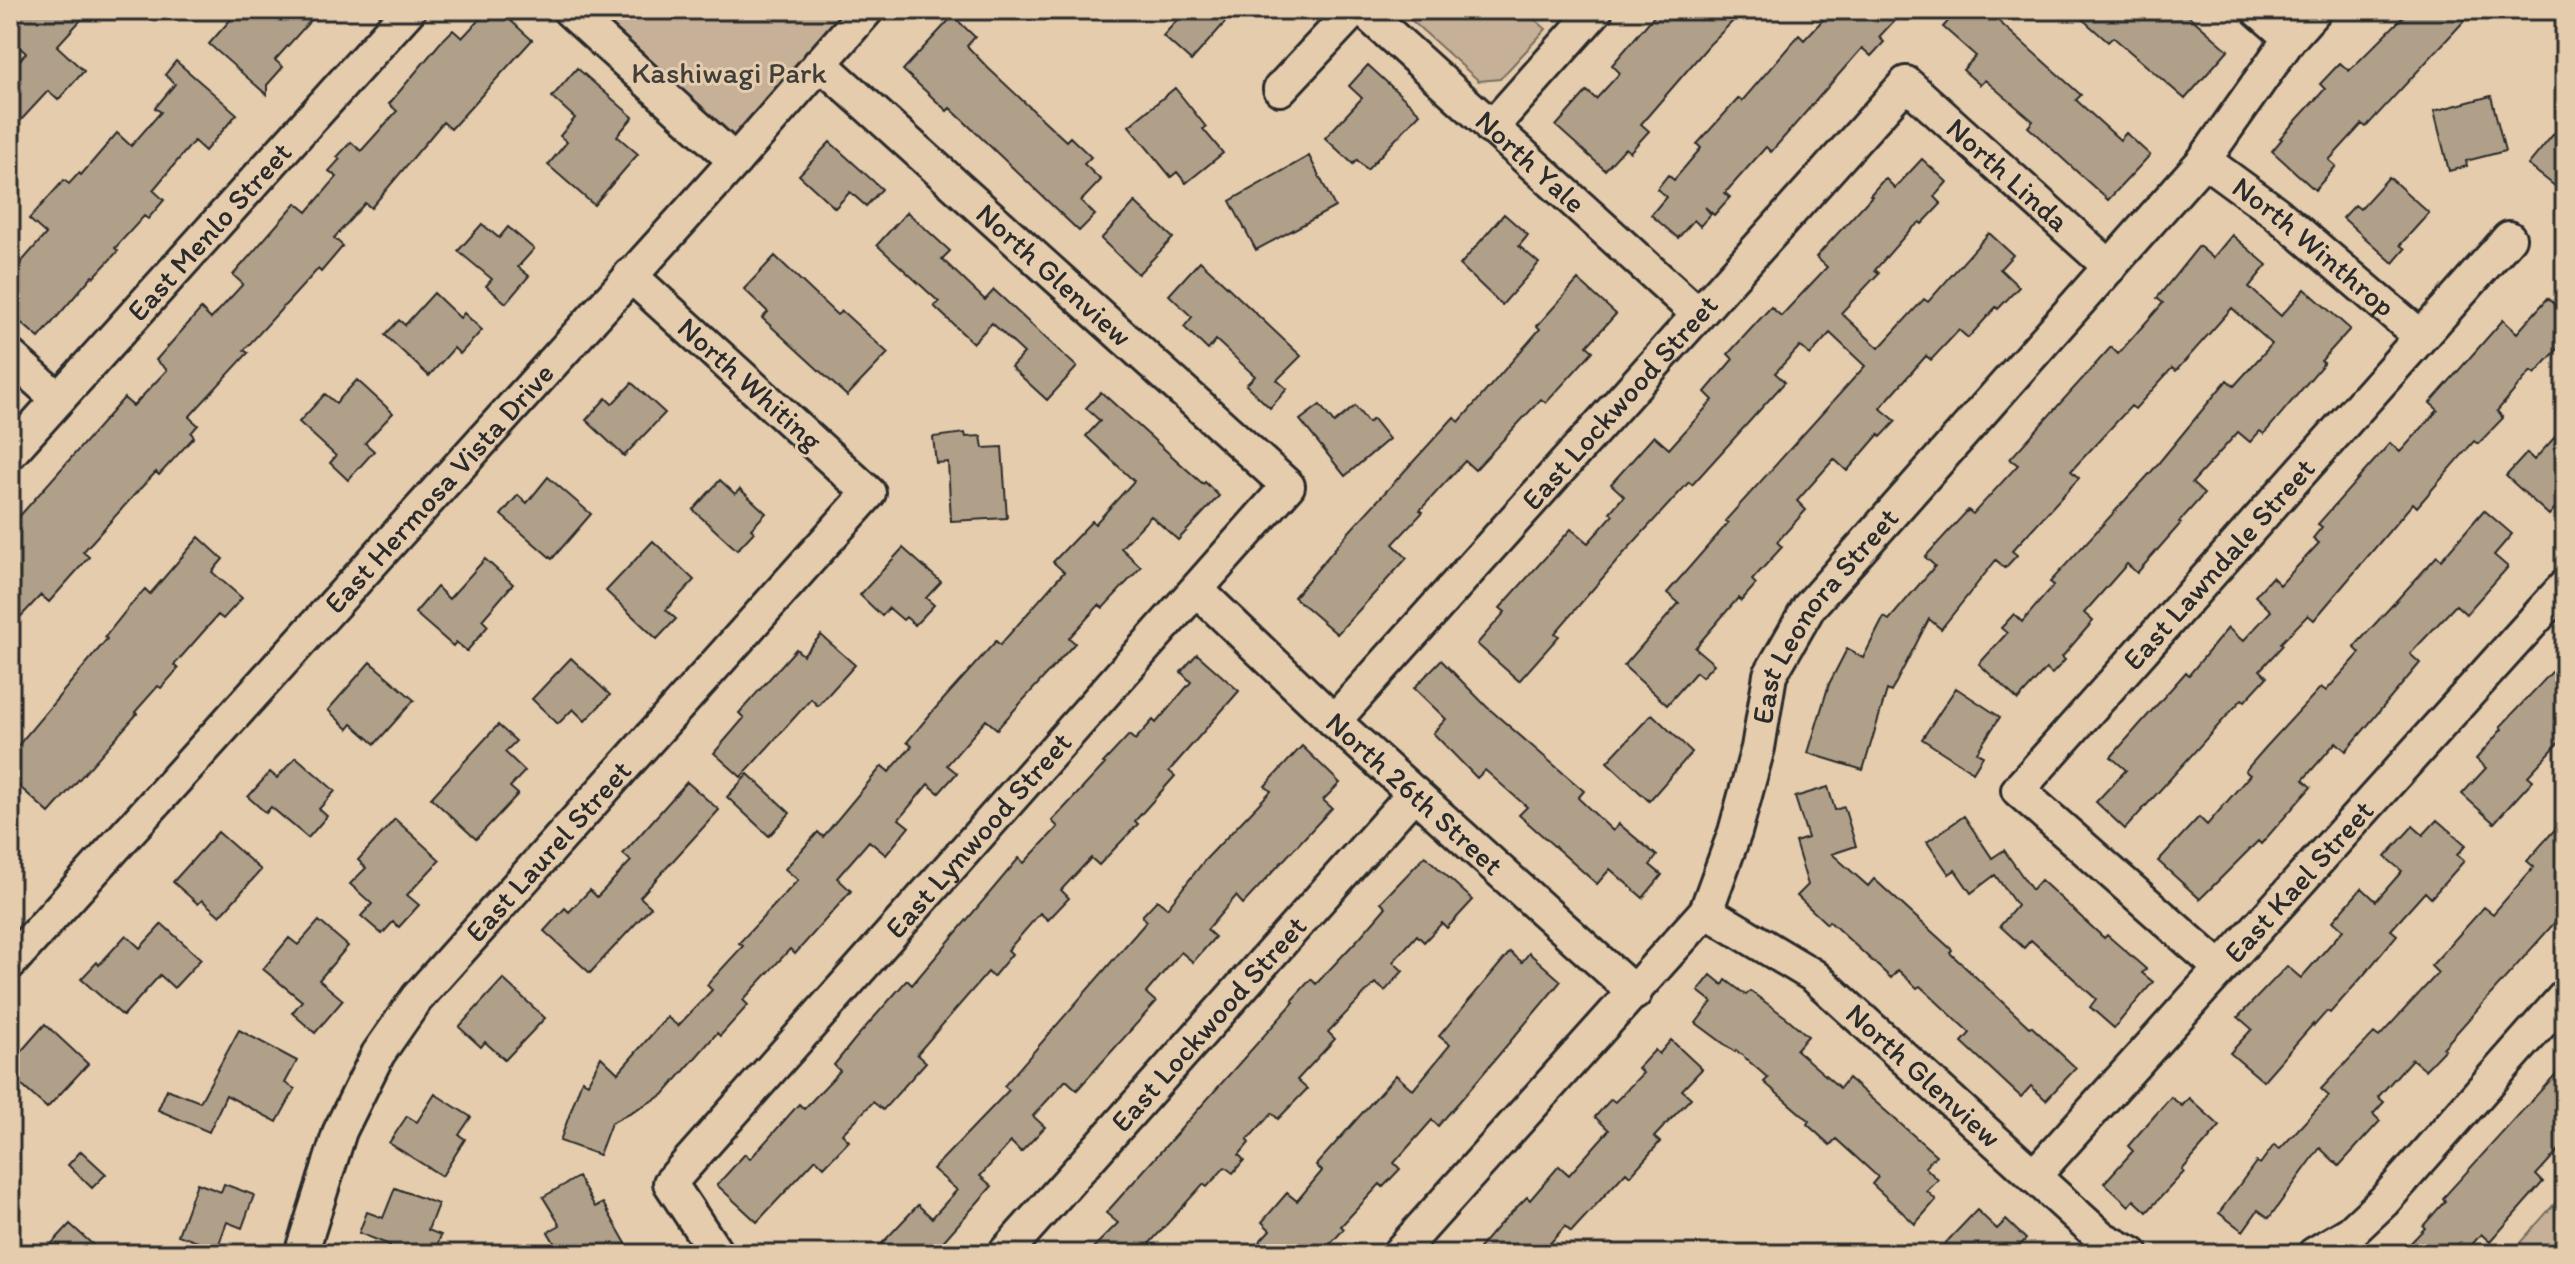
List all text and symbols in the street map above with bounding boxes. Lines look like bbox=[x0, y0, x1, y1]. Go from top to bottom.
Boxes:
park label: Kashiwagi Park bbox=[631, 54, 827, 91]
street label: North Yale bbox=[1468, 102, 1594, 221]
street label: North Linda bbox=[1939, 110, 2078, 240]
street label: East Menlo Street bbox=[119, 134, 299, 329]
street label: North Winthrop bbox=[2225, 168, 2403, 325]
street label: North Glenview bbox=[969, 195, 1140, 354]
street label: East Lockwood Street bbox=[1513, 286, 1726, 518]
street label: North Whiting bbox=[670, 309, 831, 459]
street label: East Hermosa Vista Drive bbox=[316, 355, 562, 621]
street label: East Lawndale Street bbox=[2114, 450, 2323, 678]
street label: East Leonora Street bbox=[1743, 500, 1906, 727]
street label: North 26th Street bbox=[1318, 704, 1511, 883]
street label: East Lynwood Street bbox=[877, 724, 1079, 946]
street label: East Laurel Street bbox=[457, 752, 639, 950]
street label: East Kael Street bbox=[2216, 792, 2381, 970]
street label: East Lockwood Street bbox=[1102, 908, 1314, 1139]
street label: North Glenview bbox=[1838, 995, 2009, 1155]

